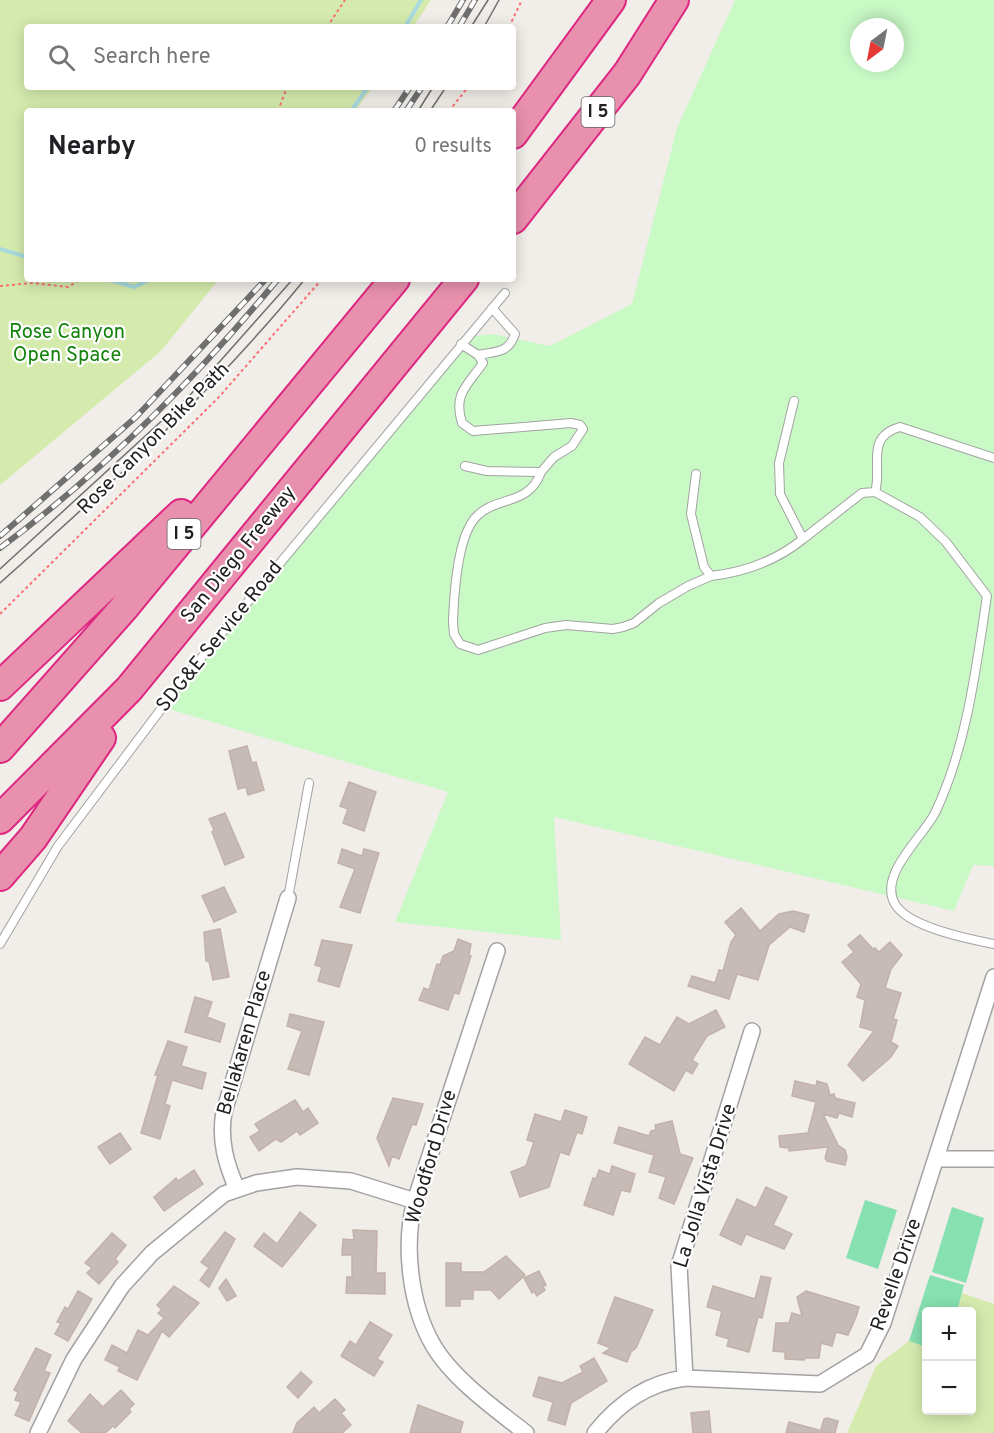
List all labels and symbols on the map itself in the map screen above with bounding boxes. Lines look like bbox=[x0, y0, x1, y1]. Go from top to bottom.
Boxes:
north arrow bbox=[850, 18, 904, 72]
road number: I 5 bbox=[582, 97, 614, 127]
park label: Rose Canyon Open Space bbox=[9, 320, 125, 369]
street label: Rose Canyon Bike Path bbox=[72, 357, 236, 521]
street label: San Diego Freeway bbox=[176, 481, 302, 629]
road number: I 5 bbox=[168, 519, 201, 549]
street label: SDG&E Service Road bbox=[151, 556, 289, 718]
street label: Bellakaren Place bbox=[212, 967, 278, 1119]
street label: Woodford Drive bbox=[400, 1087, 464, 1227]
street label: La Jolla Vista Drive bbox=[669, 1101, 743, 1271]
street label: Revelle Drive bbox=[866, 1215, 928, 1335]

